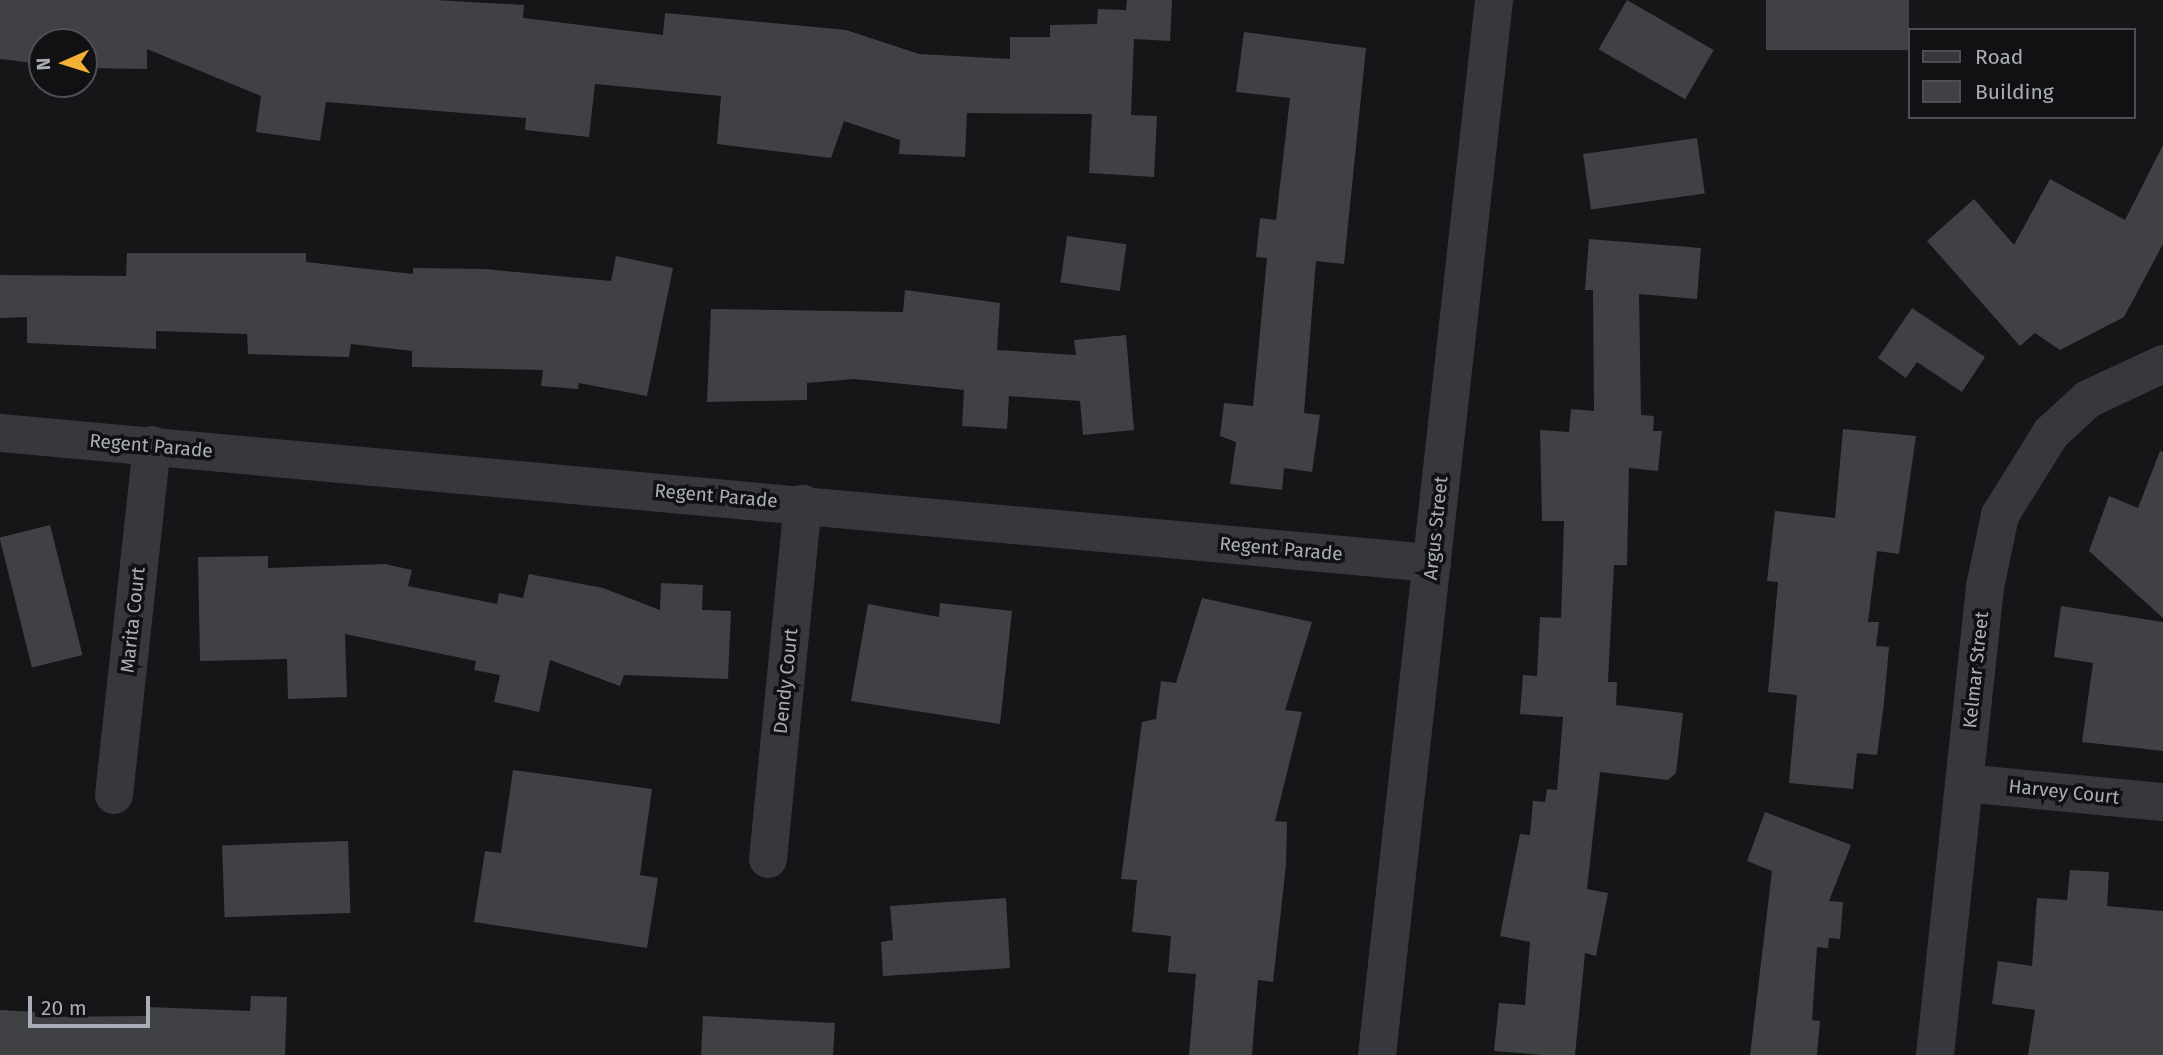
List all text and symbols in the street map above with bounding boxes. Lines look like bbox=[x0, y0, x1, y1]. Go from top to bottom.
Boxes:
north arrow bbox=[28, 28, 98, 98]
legend bbox=[1908, 28, 2135, 119]
text: Road bbox=[1975, 44, 2023, 70]
text: N bbox=[32, 57, 55, 71]
text: Building bbox=[1975, 79, 2054, 105]
street label: Regent Parade bbox=[88, 429, 214, 463]
street label: Argus Street bbox=[1419, 475, 1453, 581]
street label: Regent Parade bbox=[653, 479, 779, 513]
street label: Regent Parade bbox=[1218, 532, 1344, 566]
street label: Marita Court bbox=[116, 566, 150, 674]
street label: Kelmar Street bbox=[1959, 610, 1993, 730]
street label: Dendy Court bbox=[769, 627, 803, 735]
street label: Harvey Court bbox=[2008, 775, 2120, 809]
scale bar bbox=[32, 982, 154, 1026]
text: 20 m bbox=[41, 995, 87, 1021]

